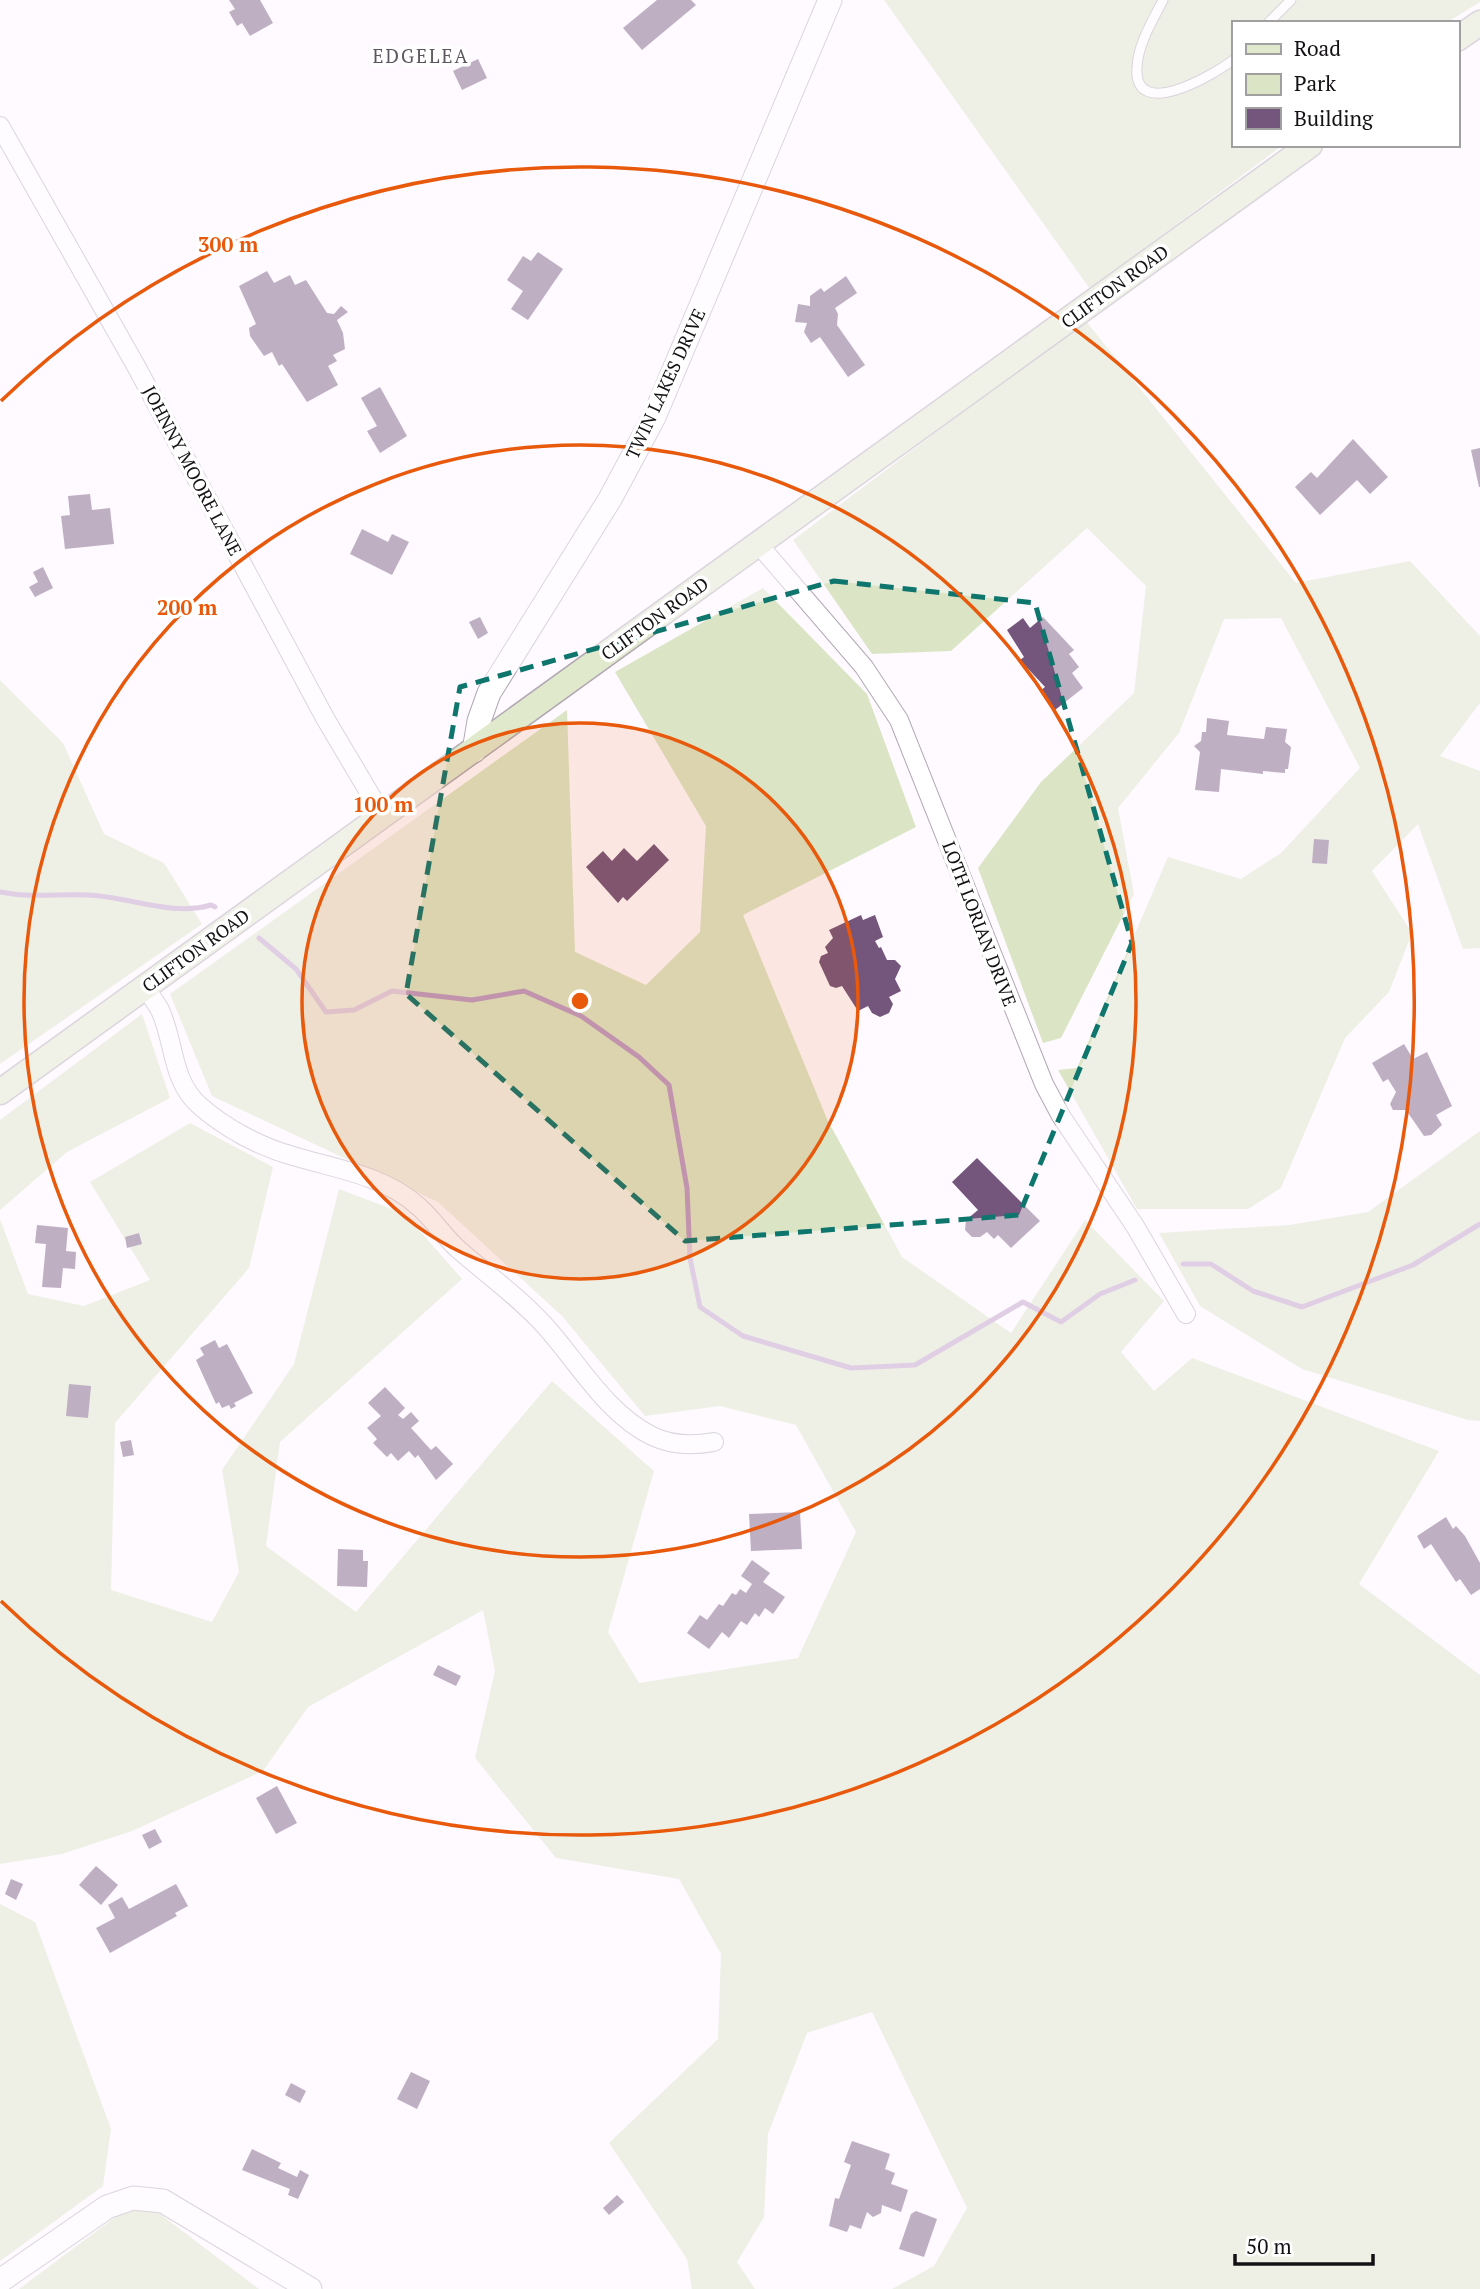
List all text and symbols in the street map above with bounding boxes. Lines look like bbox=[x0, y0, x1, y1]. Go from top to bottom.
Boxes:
legend bbox=[1232, 21, 1459, 147]
text: Road bbox=[1294, 34, 1341, 62]
district label: EDGELEA bbox=[372, 43, 470, 68]
text: Park bbox=[1294, 69, 1336, 97]
text: Building bbox=[1294, 104, 1374, 132]
text: 300 m bbox=[198, 230, 259, 258]
street label: CLIFTON ROAD bbox=[1056, 239, 1173, 333]
street label: TWIN LAKES DRIVE bbox=[620, 304, 711, 463]
street label: JOHNNY MOORE LANE bbox=[138, 381, 248, 560]
street label: CLIFTON ROAD bbox=[596, 571, 713, 665]
text: 200 m bbox=[157, 593, 218, 621]
text: 100 m bbox=[353, 790, 414, 818]
street label: LOTH LORIAN DRIVE bbox=[937, 838, 1022, 1009]
street label: CLIFTON ROAD bbox=[137, 903, 254, 997]
centre of rings bbox=[568, 989, 592, 1013]
scale bar bbox=[1235, 2222, 1373, 2266]
text: 50 m bbox=[1246, 2232, 1292, 2260]

